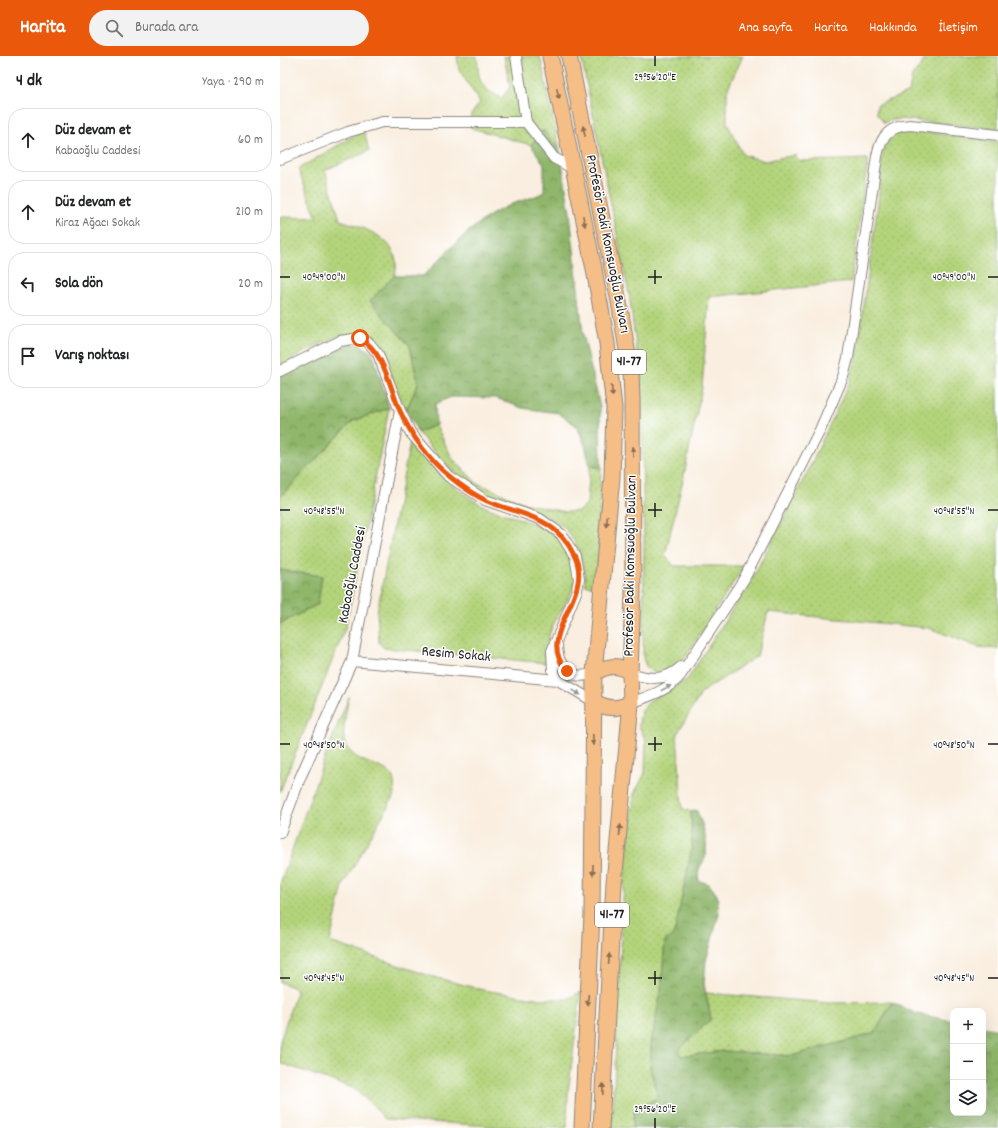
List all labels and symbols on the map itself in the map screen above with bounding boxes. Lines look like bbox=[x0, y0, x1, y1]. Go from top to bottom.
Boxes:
text: 29°56'20"E bbox=[634, 71, 676, 85]
one-way arrow bbox=[555, 88, 561, 100]
one-way arrow bbox=[581, 125, 587, 137]
street label: Profesör Baki Komsuoğlu Bulvarı bbox=[579, 153, 635, 335]
one-way arrow bbox=[582, 215, 588, 227]
text: 40°49'00"N bbox=[303, 271, 346, 285]
text: 40°49'00"N bbox=[933, 271, 976, 285]
route start bbox=[351, 329, 369, 347]
road number: 41-77 bbox=[612, 350, 646, 374]
one-way arrow bbox=[609, 385, 616, 397]
one-way arrow bbox=[630, 445, 636, 458]
street label: Profesör Baki Komsuoğlu Bulvarı bbox=[618, 475, 644, 657]
text: 40°48'55"N bbox=[304, 505, 344, 519]
text: 40°48'55"N bbox=[934, 505, 974, 519]
one-way arrow bbox=[604, 515, 611, 527]
street label: Kabaoğlu Caddesi bbox=[333, 524, 373, 625]
street label: Resim Sokak bbox=[421, 641, 491, 669]
route end bbox=[558, 662, 576, 680]
one-way arrow bbox=[660, 685, 672, 691]
one-way arrow bbox=[570, 688, 582, 695]
one-way arrow bbox=[590, 734, 597, 746]
text: 40°48'50"N bbox=[303, 739, 345, 753]
text: 40°48'50"N bbox=[933, 739, 975, 753]
one-way arrow bbox=[617, 824, 623, 836]
one-way arrow bbox=[590, 864, 596, 877]
road number: 41-77 bbox=[595, 903, 629, 927]
one-way arrow bbox=[606, 953, 613, 965]
text: 40°48'45"N bbox=[304, 972, 344, 986]
text: 40°48'45"N bbox=[934, 972, 974, 986]
one-way arrow bbox=[585, 994, 592, 1006]
one-way arrow bbox=[599, 1083, 606, 1095]
text: 29°56'20"E bbox=[634, 1103, 676, 1117]

